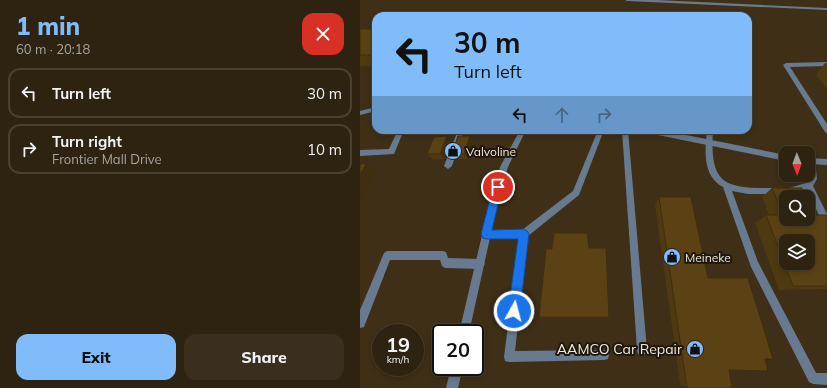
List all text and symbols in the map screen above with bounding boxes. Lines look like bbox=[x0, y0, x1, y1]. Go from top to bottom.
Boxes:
text: 1 min bbox=[16, 11, 80, 41]
button: close bbox=[302, 13, 344, 55]
text: 30 m bbox=[454, 25, 520, 60]
icon: left bbox=[388, 28, 440, 80]
text: 60 m · 20:18 bbox=[16, 41, 90, 57]
text: Turn left bbox=[454, 60, 522, 83]
icon: left bbox=[18, 82, 40, 104]
text: Turn left bbox=[52, 84, 111, 103]
text: 30 m bbox=[307, 84, 342, 103]
icon: left bbox=[509, 104, 531, 126]
icon: ahead bbox=[551, 104, 573, 126]
icon: right bbox=[593, 104, 615, 126]
text: Turn right bbox=[52, 132, 122, 151]
icon: right bbox=[18, 138, 40, 160]
text: 10 m bbox=[307, 140, 342, 159]
shop icon: Valvoline bbox=[443, 141, 463, 161]
place label: Valvoline bbox=[466, 144, 516, 159]
north arrow bbox=[779, 146, 815, 182]
map controls bbox=[779, 146, 815, 270]
text: Frontier Mall Drive bbox=[52, 151, 162, 167]
pin bbox=[481, 170, 515, 204]
icon: arrive bbox=[487, 176, 509, 198]
button: search bbox=[779, 190, 815, 226]
button: layers bbox=[779, 234, 815, 270]
shop icon: Meineke bbox=[662, 247, 682, 267]
place label: Meineke bbox=[685, 250, 731, 265]
position arrow bbox=[493, 290, 535, 332]
speed limit sign: 20 bbox=[432, 324, 484, 376]
text: 19 bbox=[386, 332, 410, 357]
button: Exit bbox=[16, 334, 176, 380]
button: Share bbox=[184, 334, 344, 380]
shop icon: AAMCO Car Repair bbox=[685, 339, 705, 359]
place label: AAMCO Car Repair bbox=[557, 340, 683, 358]
text: km/h bbox=[387, 353, 409, 366]

